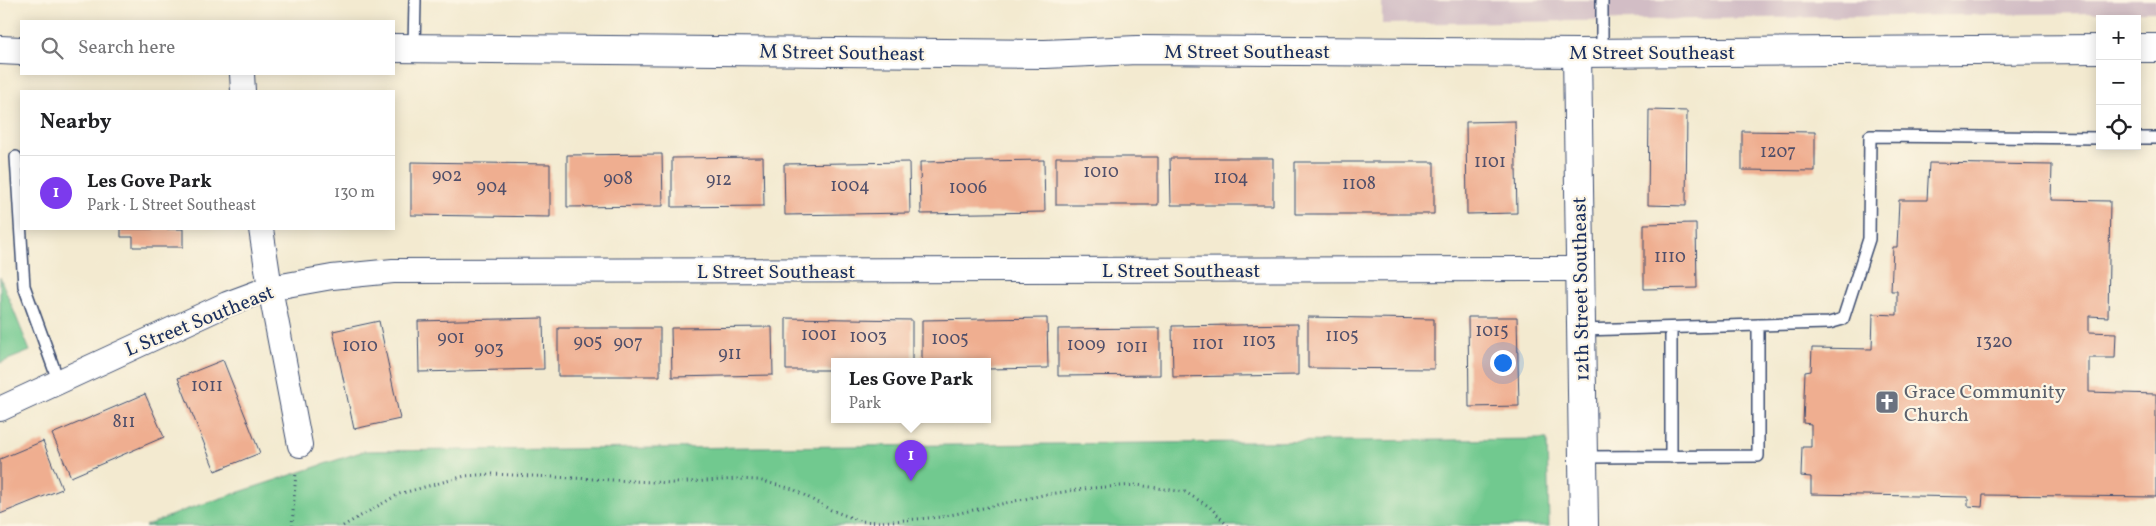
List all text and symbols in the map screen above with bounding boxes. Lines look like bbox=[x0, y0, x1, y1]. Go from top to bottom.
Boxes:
map controls bbox=[2096, 15, 2141, 150]
button: + bbox=[2096, 15, 2141, 60]
search box bbox=[20, 20, 395, 75]
icon: search bbox=[38, 34, 66, 62]
text: Search here bbox=[78, 35, 175, 61]
street label: M Street Southeast bbox=[759, 39, 925, 69]
street label: M Street Southeast bbox=[1164, 39, 1330, 67]
street label: M Street Southeast bbox=[1569, 40, 1735, 68]
button: − bbox=[2096, 60, 2141, 105]
button: locate bbox=[2096, 105, 2141, 150]
text: Nearby bbox=[40, 108, 111, 137]
house number: 1207 bbox=[1760, 140, 1796, 165]
house number: 1101 bbox=[1474, 150, 1506, 175]
house number: 1010 bbox=[1083, 160, 1119, 185]
house number: 902 bbox=[432, 164, 462, 189]
house number: 1104 bbox=[1213, 166, 1249, 191]
house number: 908 bbox=[603, 167, 633, 192]
house number: 912 bbox=[706, 168, 732, 193]
text: Les Gove Park bbox=[87, 169, 212, 195]
house number: 1108 bbox=[1342, 172, 1376, 197]
house number: 1004 bbox=[830, 174, 870, 199]
house number: 904 bbox=[477, 175, 507, 200]
house number: 1006 bbox=[949, 176, 987, 201]
text: 1 bbox=[53, 182, 59, 204]
text: 130 m bbox=[334, 182, 375, 204]
text: Park · L Street Southeast bbox=[87, 195, 256, 217]
street label: 12th Street Southeast bbox=[1566, 196, 1598, 382]
house number: 1110 bbox=[1654, 245, 1686, 270]
street label: L Street Southeast bbox=[1102, 258, 1260, 286]
street label: L Street Southeast bbox=[697, 259, 855, 287]
street label: L Street Southeast bbox=[121, 279, 278, 365]
house number: 1015 bbox=[1475, 319, 1509, 344]
house number: 1001 bbox=[801, 323, 837, 348]
house number: 1105 bbox=[1325, 324, 1359, 349]
house number: 1003 bbox=[849, 325, 887, 350]
house number: 901 bbox=[437, 326, 465, 351]
house number: 1005 bbox=[931, 327, 969, 352]
house number: 1103 bbox=[1242, 329, 1276, 354]
house number: 905 bbox=[574, 330, 603, 355]
house number: 1320 bbox=[1976, 330, 2012, 355]
house number: 907 bbox=[613, 331, 643, 356]
house number: 1101 bbox=[1192, 332, 1224, 357]
house number: 1009 bbox=[1067, 333, 1105, 358]
house number: 1010 bbox=[342, 334, 378, 359]
house number: 1011 bbox=[1116, 335, 1148, 360]
house number: 903 bbox=[474, 337, 504, 362]
house number: 911 bbox=[718, 342, 742, 367]
your location bbox=[1490, 350, 1516, 376]
popup bbox=[831, 358, 991, 423]
text: Les Gove Park bbox=[849, 367, 973, 393]
house number: 1011 bbox=[191, 374, 223, 399]
place label: Grace Community Church bbox=[1904, 379, 2066, 430]
church icon: Grace Community Church bbox=[1874, 389, 1900, 415]
text: Park bbox=[849, 393, 881, 415]
house number: 811 bbox=[112, 410, 136, 435]
pin: 1 bbox=[895, 440, 927, 481]

